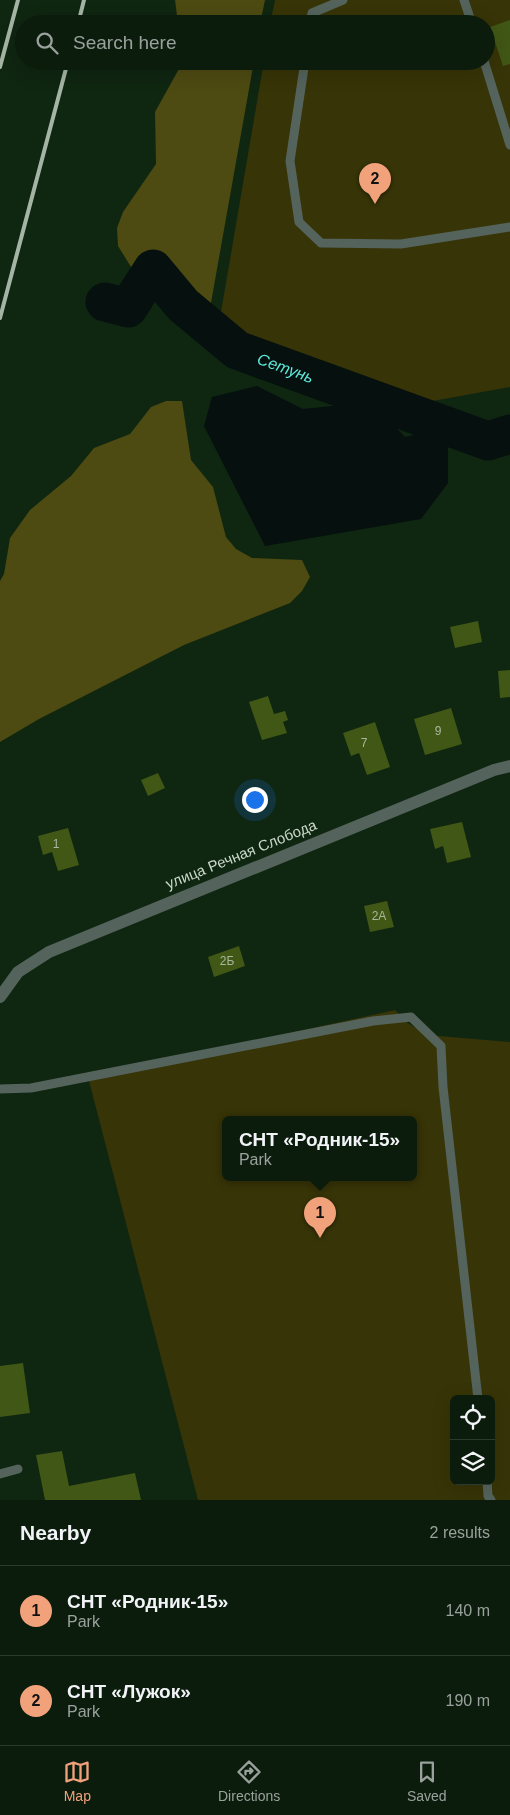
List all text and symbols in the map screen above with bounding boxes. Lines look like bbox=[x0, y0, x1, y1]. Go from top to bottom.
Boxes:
search box bbox=[15, 15, 495, 70]
icon: search bbox=[33, 29, 61, 57]
text: Search here bbox=[73, 32, 177, 53]
pin: 2 bbox=[359, 163, 391, 204]
water label: Сетунь bbox=[255, 350, 316, 386]
house number: 9 bbox=[435, 724, 442, 738]
house number: 7 bbox=[361, 736, 368, 750]
your location bbox=[242, 787, 268, 813]
street label: улица Речная Слобода bbox=[163, 816, 319, 892]
house number: 1 bbox=[53, 837, 60, 851]
house number: 2А bbox=[372, 909, 386, 923]
house number: 2Б bbox=[220, 954, 234, 968]
popup bbox=[222, 1116, 417, 1181]
text: СНТ «Родник-15» bbox=[239, 1129, 400, 1150]
text: Park bbox=[239, 1151, 272, 1168]
pin: 1 bbox=[304, 1197, 336, 1238]
map controls bbox=[450, 1395, 495, 1485]
button: locate bbox=[450, 1395, 495, 1440]
button: layers bbox=[450, 1440, 495, 1485]
text: Nearby bbox=[20, 1521, 91, 1544]
text: 2 results bbox=[430, 1524, 490, 1541]
text: СНТ «Родник-15» bbox=[67, 1591, 228, 1612]
text: 1 bbox=[32, 1602, 40, 1619]
text: 140 m bbox=[446, 1602, 490, 1619]
text: Park bbox=[67, 1613, 100, 1630]
text: СНТ «Лужок» bbox=[67, 1681, 191, 1702]
text: 2 bbox=[32, 1692, 40, 1709]
text: 190 m bbox=[446, 1692, 490, 1709]
text: Park bbox=[67, 1703, 100, 1720]
tab: Map bbox=[63, 1758, 91, 1804]
tab: Directions bbox=[218, 1758, 280, 1804]
tab: Saved bbox=[407, 1758, 447, 1804]

